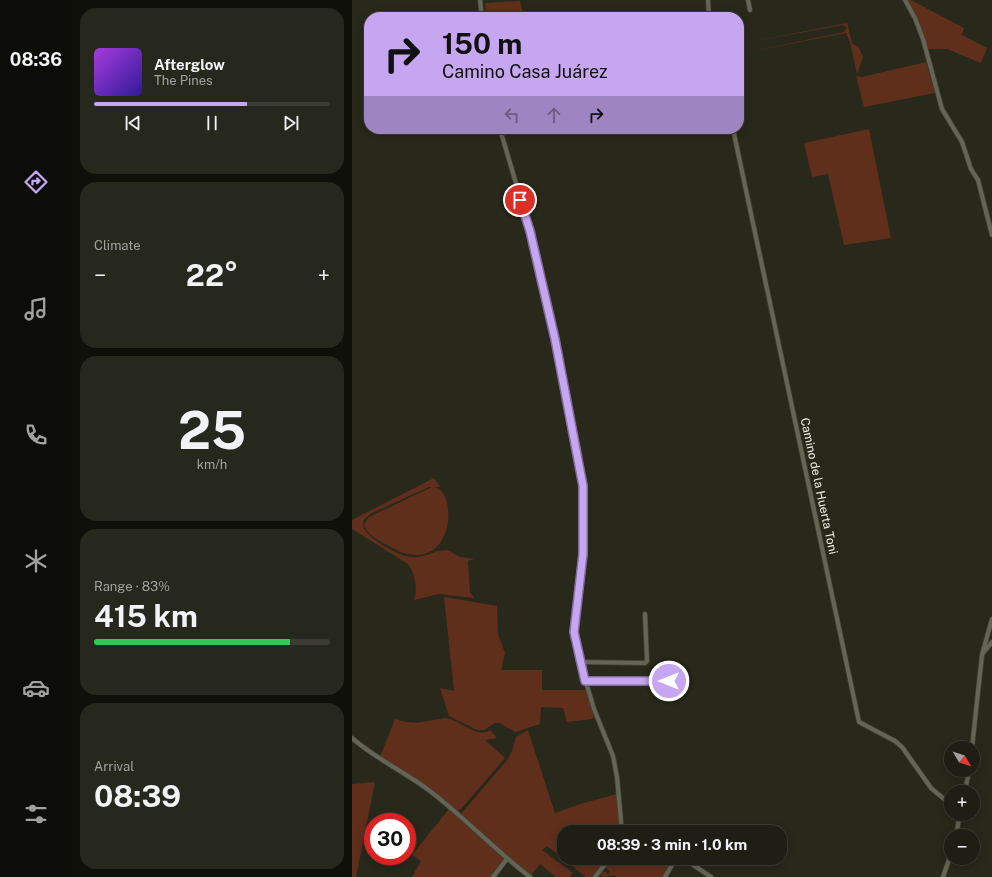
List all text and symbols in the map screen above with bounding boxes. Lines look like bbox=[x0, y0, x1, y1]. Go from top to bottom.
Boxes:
text: 150 m bbox=[442, 27, 522, 60]
icon: right bbox=[376, 28, 428, 80]
text: 08:36 bbox=[10, 49, 62, 70]
text: Afterglow bbox=[154, 56, 225, 73]
text: Camino Casa Juárez bbox=[442, 61, 608, 82]
text: The Pines bbox=[154, 73, 213, 88]
icon: left bbox=[501, 104, 523, 126]
icon: ahead bbox=[543, 104, 565, 126]
icon: right bbox=[585, 104, 607, 126]
icon: previous bbox=[122, 112, 144, 134]
icon: pause bbox=[201, 112, 223, 134]
icon: next bbox=[280, 112, 302, 134]
icon: directions bbox=[22, 168, 50, 196]
pin bbox=[503, 183, 537, 217]
icon: arrive bbox=[509, 189, 531, 211]
text: Climate bbox=[94, 238, 141, 253]
text: 22° bbox=[186, 257, 238, 293]
text: − bbox=[94, 262, 106, 288]
text: + bbox=[318, 262, 330, 288]
icon: music bbox=[22, 295, 50, 323]
text: 25 bbox=[178, 400, 246, 461]
street label: Camino de la Huerta Toni bbox=[798, 416, 840, 556]
icon: phone bbox=[22, 421, 50, 449]
text: km/h bbox=[197, 457, 227, 472]
icon: climate bbox=[22, 547, 50, 575]
text: Range · 83% bbox=[94, 579, 170, 594]
text: 415 km bbox=[94, 598, 198, 634]
position arrow bbox=[648, 660, 690, 702]
icon: car bbox=[22, 674, 50, 702]
north arrow bbox=[944, 741, 980, 777]
map controls bbox=[944, 741, 980, 865]
text: Arrival bbox=[94, 759, 134, 774]
text: 08:39 bbox=[94, 778, 181, 814]
button: + bbox=[944, 785, 980, 821]
icon: filters bbox=[22, 800, 50, 828]
speed limit sign: 30 bbox=[364, 813, 416, 865]
button: − bbox=[944, 829, 980, 865]
text: 08:39 · 3 min · 1.0 km bbox=[597, 836, 747, 853]

